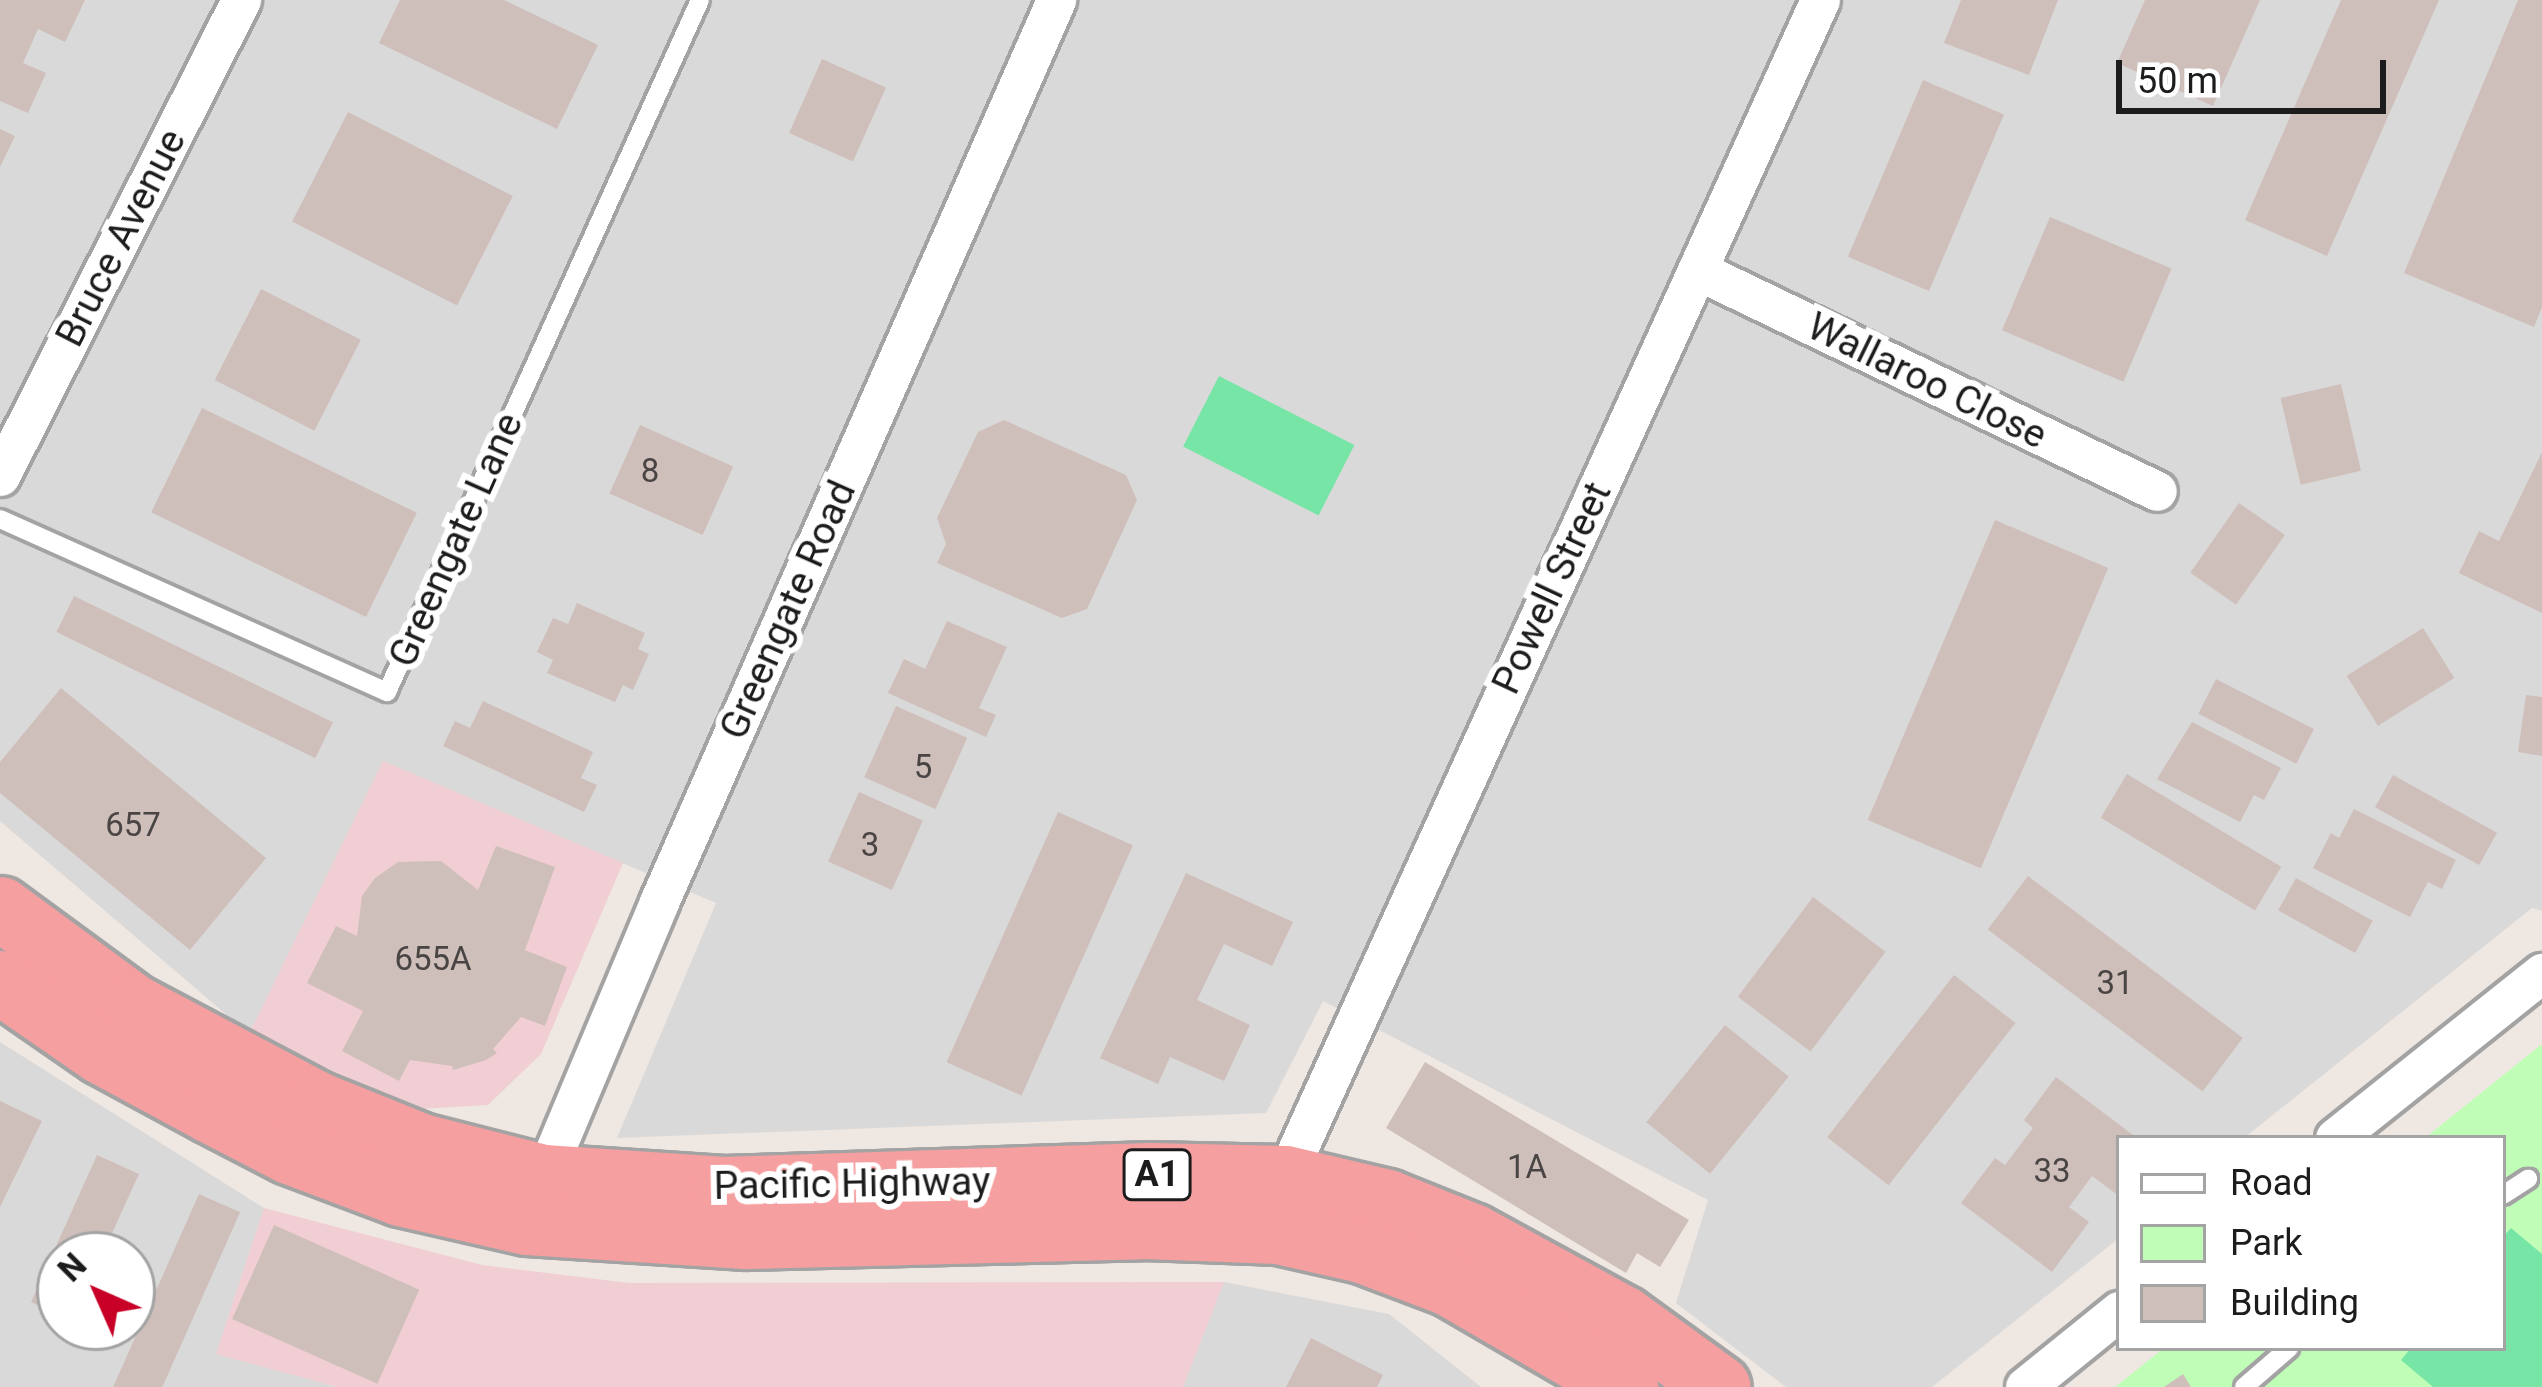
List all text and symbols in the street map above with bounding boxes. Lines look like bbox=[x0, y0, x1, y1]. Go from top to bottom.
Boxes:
scale bar bbox=[2122, 36, 2392, 110]
text: 50 m bbox=[2137, 60, 2218, 102]
street label: Bruce Avenue bbox=[46, 122, 196, 354]
street label: Wallaroo Close bbox=[1800, 303, 2054, 459]
street label: Greengate Lane bbox=[379, 406, 533, 674]
house number: 8 bbox=[641, 451, 659, 491]
street label: Greengate Road bbox=[710, 473, 866, 747]
street label: Powell Street bbox=[1483, 475, 1621, 701]
house number: 5 bbox=[914, 747, 932, 787]
house number: 657 bbox=[105, 805, 161, 845]
house number: 3 bbox=[861, 825, 879, 865]
house number: 655A bbox=[394, 939, 472, 979]
house number: 31 bbox=[2096, 963, 2134, 1003]
legend bbox=[2116, 1135, 2506, 1351]
road number: A1 bbox=[1121, 1145, 1193, 1205]
house number: 1A bbox=[1507, 1147, 1547, 1187]
house number: 33 bbox=[2033, 1151, 2071, 1191]
street label: Pacific Highway bbox=[713, 1158, 991, 1210]
text: Road bbox=[2230, 1162, 2313, 1204]
text: Park bbox=[2230, 1222, 2303, 1264]
north arrow bbox=[36, 1231, 156, 1351]
text: N bbox=[50, 1245, 94, 1289]
text: Building bbox=[2230, 1282, 2359, 1324]

